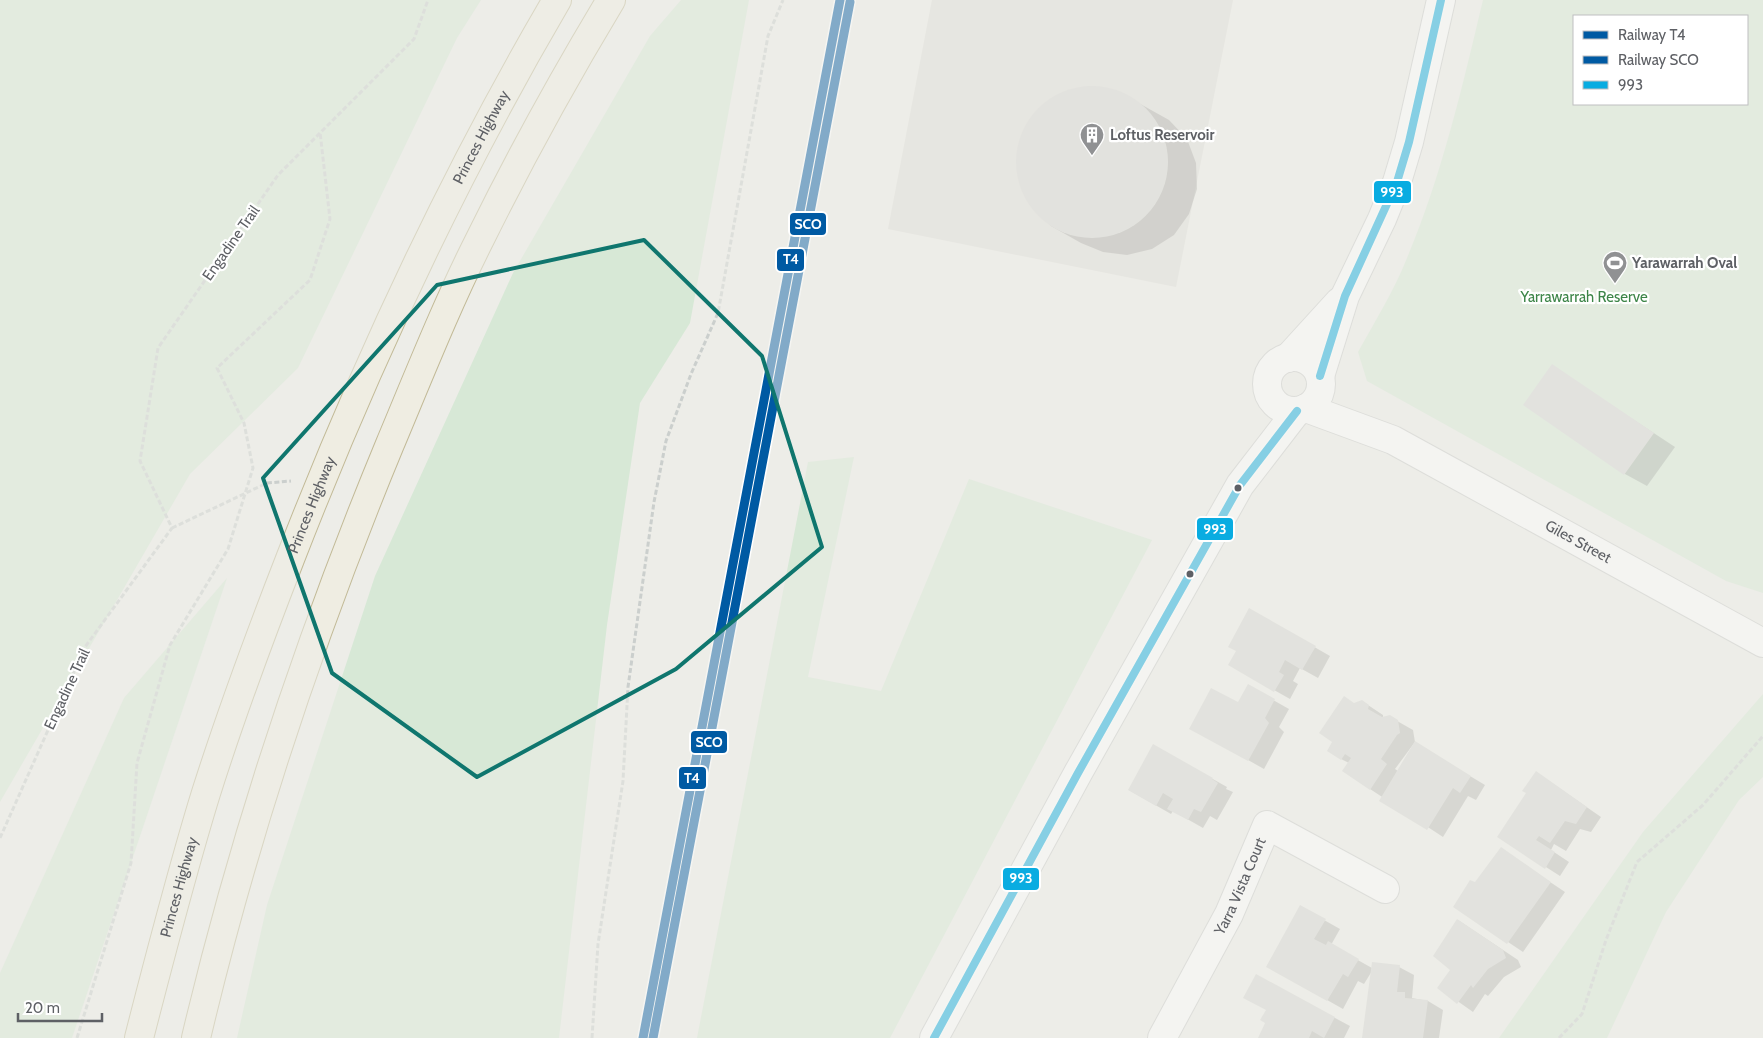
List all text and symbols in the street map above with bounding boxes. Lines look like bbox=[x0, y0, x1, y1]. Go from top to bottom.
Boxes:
legend bbox=[1573, 15, 1748, 105]
text: Railway T4 bbox=[1618, 26, 1686, 44]
text: Railway SCO bbox=[1618, 51, 1699, 69]
text: 993 bbox=[1618, 76, 1643, 94]
street label: Princes Highway bbox=[449, 87, 513, 187]
building icon: Loftus Reservoir bbox=[1079, 122, 1105, 156]
place label: Loftus Reservoir bbox=[1110, 126, 1214, 144]
line badge: 993 bbox=[1373, 180, 1412, 204]
text: 993 bbox=[1380, 183, 1404, 201]
street label: Engadine Trail bbox=[199, 202, 264, 284]
line badge: SCO bbox=[789, 212, 827, 236]
text: SCO bbox=[794, 215, 822, 233]
line badge: T4 bbox=[776, 248, 805, 272]
text: T4 bbox=[783, 250, 799, 268]
sports icon: Yarawarrah Oval bbox=[1602, 250, 1628, 284]
place label: Yarawarrah Oval bbox=[1631, 254, 1737, 272]
park label: Yarrawarrah Reserve bbox=[1519, 288, 1648, 306]
street label: Princes Highway bbox=[284, 453, 340, 556]
unlabelled marker bbox=[1233, 483, 1243, 493]
street label: Giles Street bbox=[1542, 516, 1614, 567]
line badge: 993 bbox=[1196, 517, 1234, 541]
text: 993 bbox=[1203, 520, 1227, 538]
unlabelled marker bbox=[1185, 569, 1195, 579]
street label: Engadine Trail bbox=[40, 645, 94, 732]
line badge: SCO bbox=[690, 730, 728, 754]
text: SCO bbox=[695, 733, 723, 751]
line badge: T4 bbox=[678, 766, 707, 790]
text: T4 bbox=[684, 769, 700, 787]
street label: Princes Highway bbox=[156, 835, 201, 939]
street label: Yarra Vista Court bbox=[1210, 835, 1270, 939]
line badge: 993 bbox=[1002, 867, 1040, 891]
text: 993 bbox=[1009, 869, 1033, 887]
scale bar bbox=[18, 990, 101, 1022]
text: 20 m bbox=[25, 999, 60, 1017]

